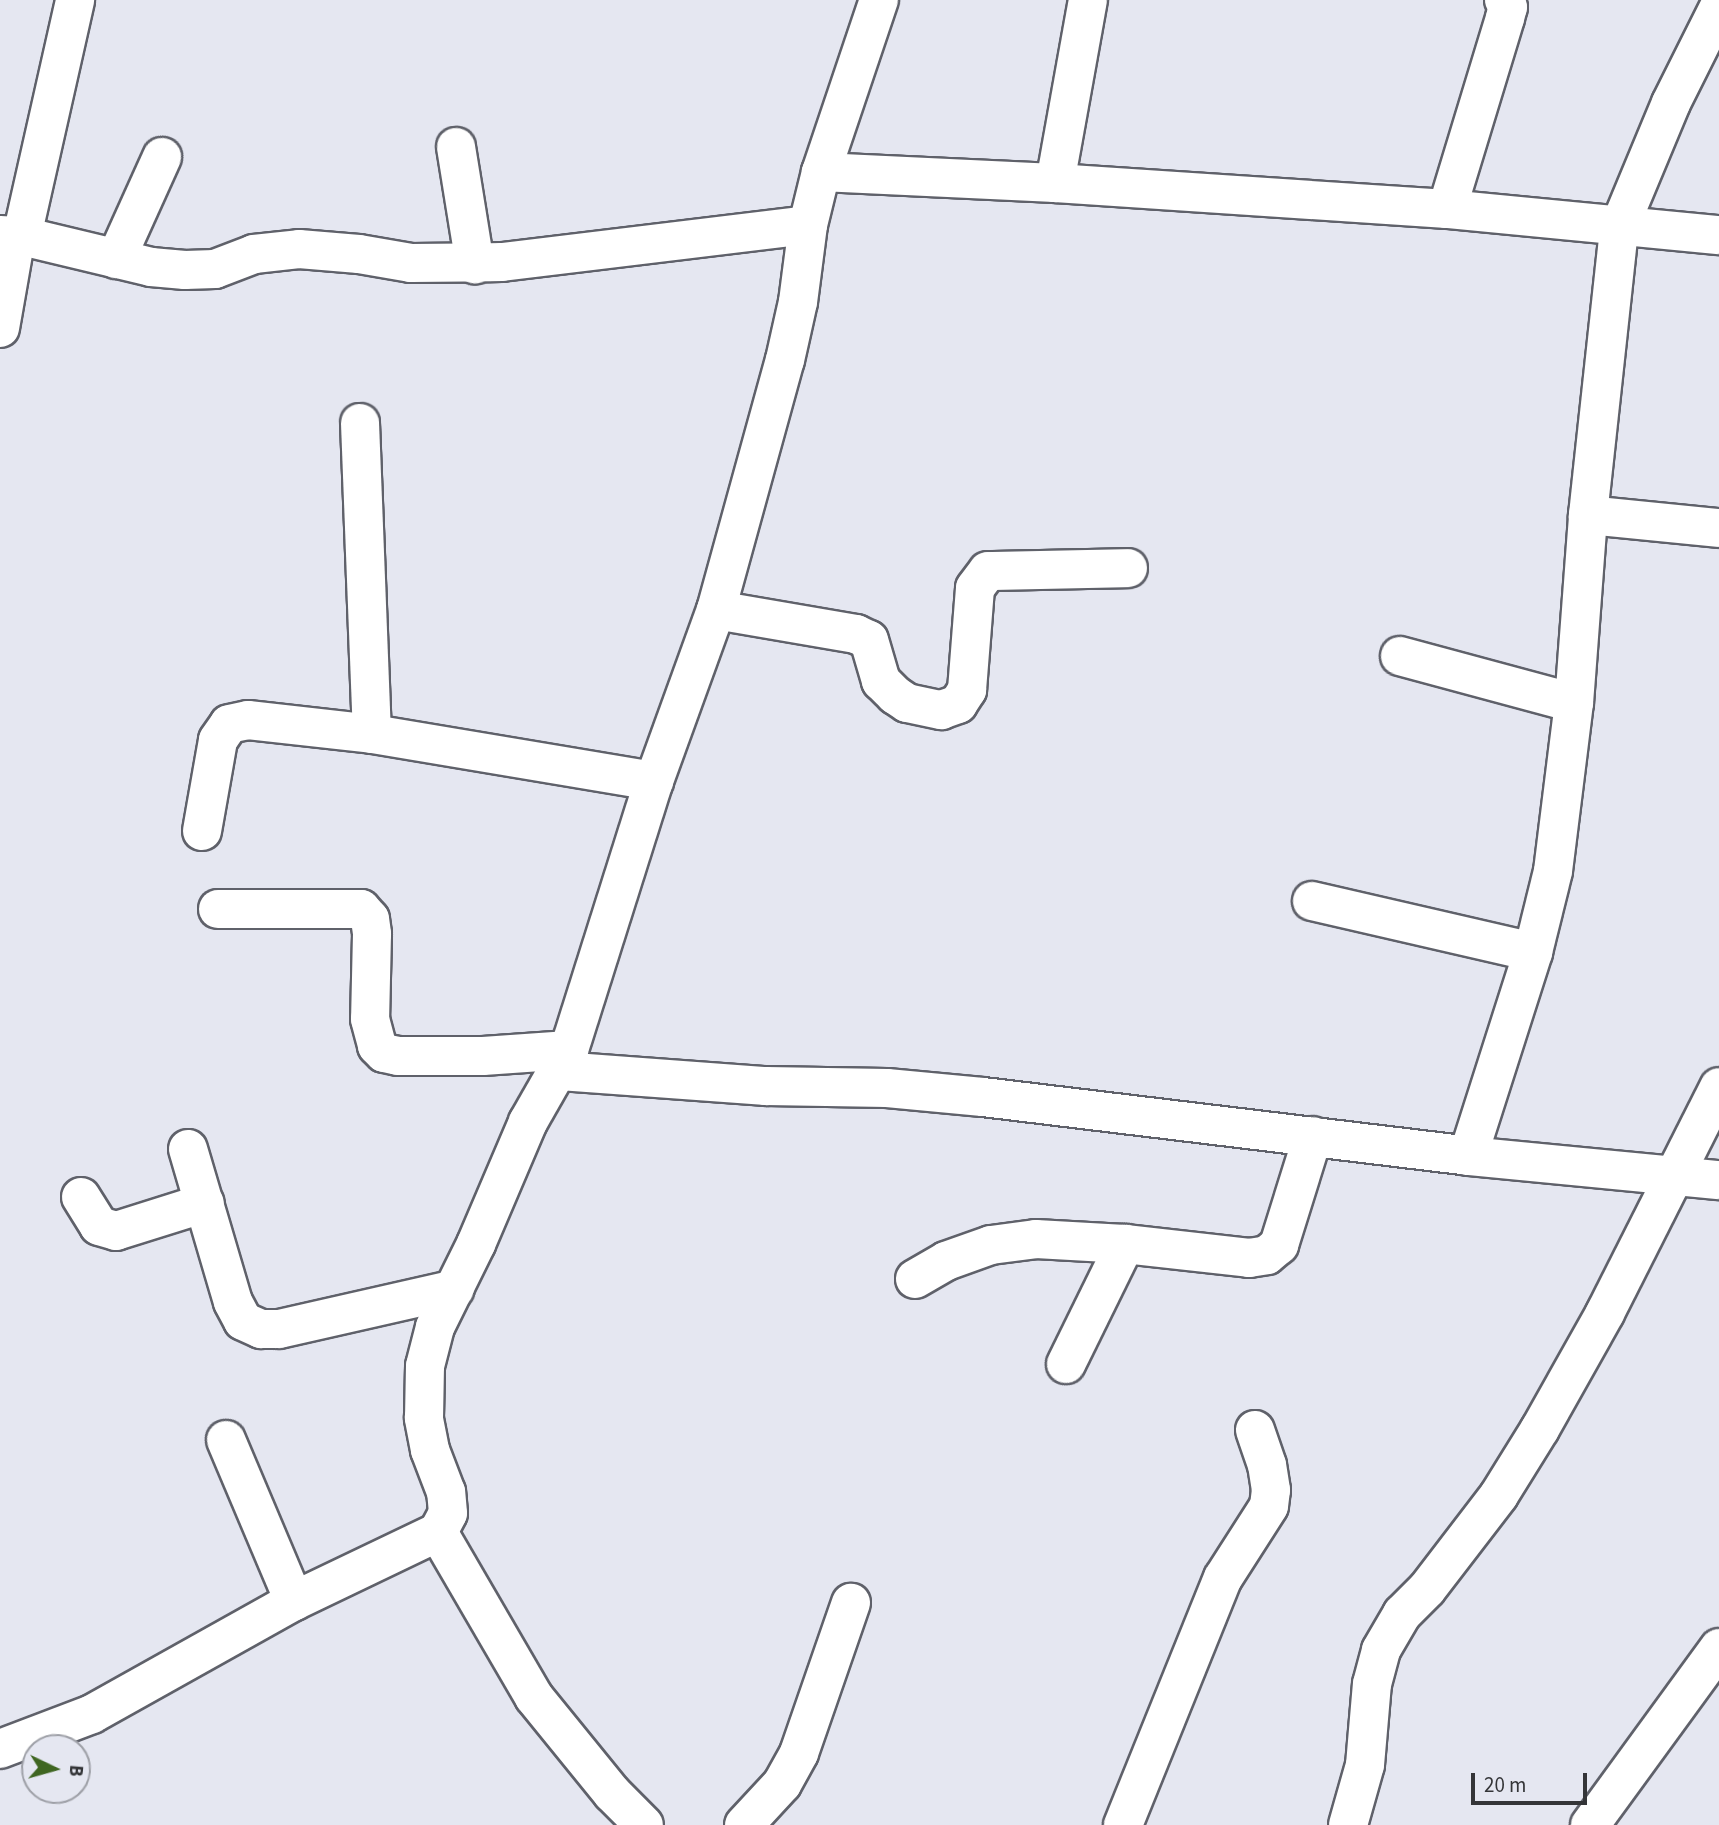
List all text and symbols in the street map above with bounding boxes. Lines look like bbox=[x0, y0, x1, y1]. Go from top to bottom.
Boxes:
north arrow bbox=[21, 1734, 91, 1804]
scale bar bbox=[1474, 1758, 1590, 1802]
text: B bbox=[61, 1764, 89, 1778]
text: 20 m bbox=[1484, 1770, 1526, 1800]

